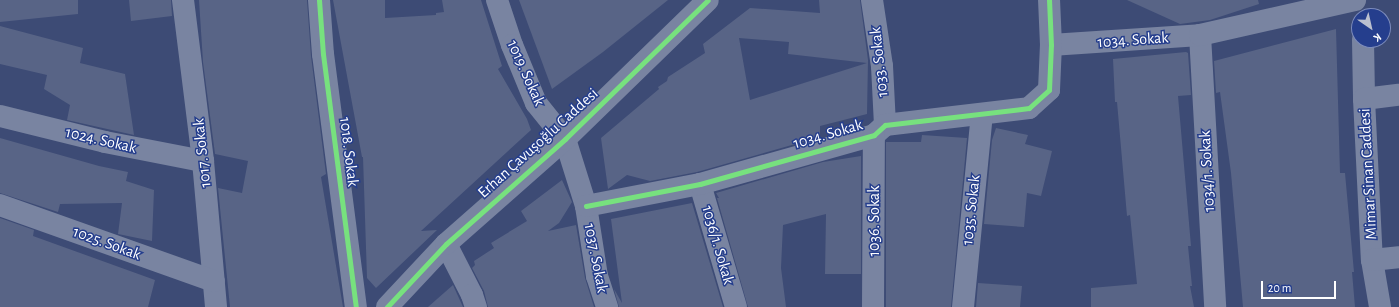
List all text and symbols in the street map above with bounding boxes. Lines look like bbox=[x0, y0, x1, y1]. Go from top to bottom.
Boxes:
north arrow bbox=[1351, 8, 1391, 48]
street label: 1033. Sokak bbox=[866, 26, 892, 98]
street label: 1034. Sokak bbox=[1097, 28, 1169, 52]
text: K bbox=[1372, 31, 1383, 44]
street label: 1019. Sokak bbox=[503, 37, 549, 109]
street label: Erhan Çavuşoğlu Caddesi bbox=[474, 84, 602, 202]
street label: Mimar Sinan Caddesi bbox=[1355, 108, 1381, 240]
street label: 1034. Sokak bbox=[791, 115, 865, 153]
street label: 1018. Sokak bbox=[335, 116, 363, 188]
street label: 1017. Sokak bbox=[189, 118, 215, 188]
street label: 1024. Sokak bbox=[64, 123, 138, 157]
street label: 1034/1. Sokak bbox=[1195, 130, 1219, 212]
street label: 1035. Sokak bbox=[958, 174, 984, 246]
street label: 1036. Sokak bbox=[864, 185, 884, 257]
street label: 1036/1. Sokak bbox=[698, 203, 738, 287]
street label: 1025. Sokak bbox=[70, 222, 144, 264]
street label: 1037. Sokak bbox=[580, 222, 612, 294]
scale bar bbox=[1263, 273, 1338, 299]
text: 20 m bbox=[1268, 282, 1291, 294]

